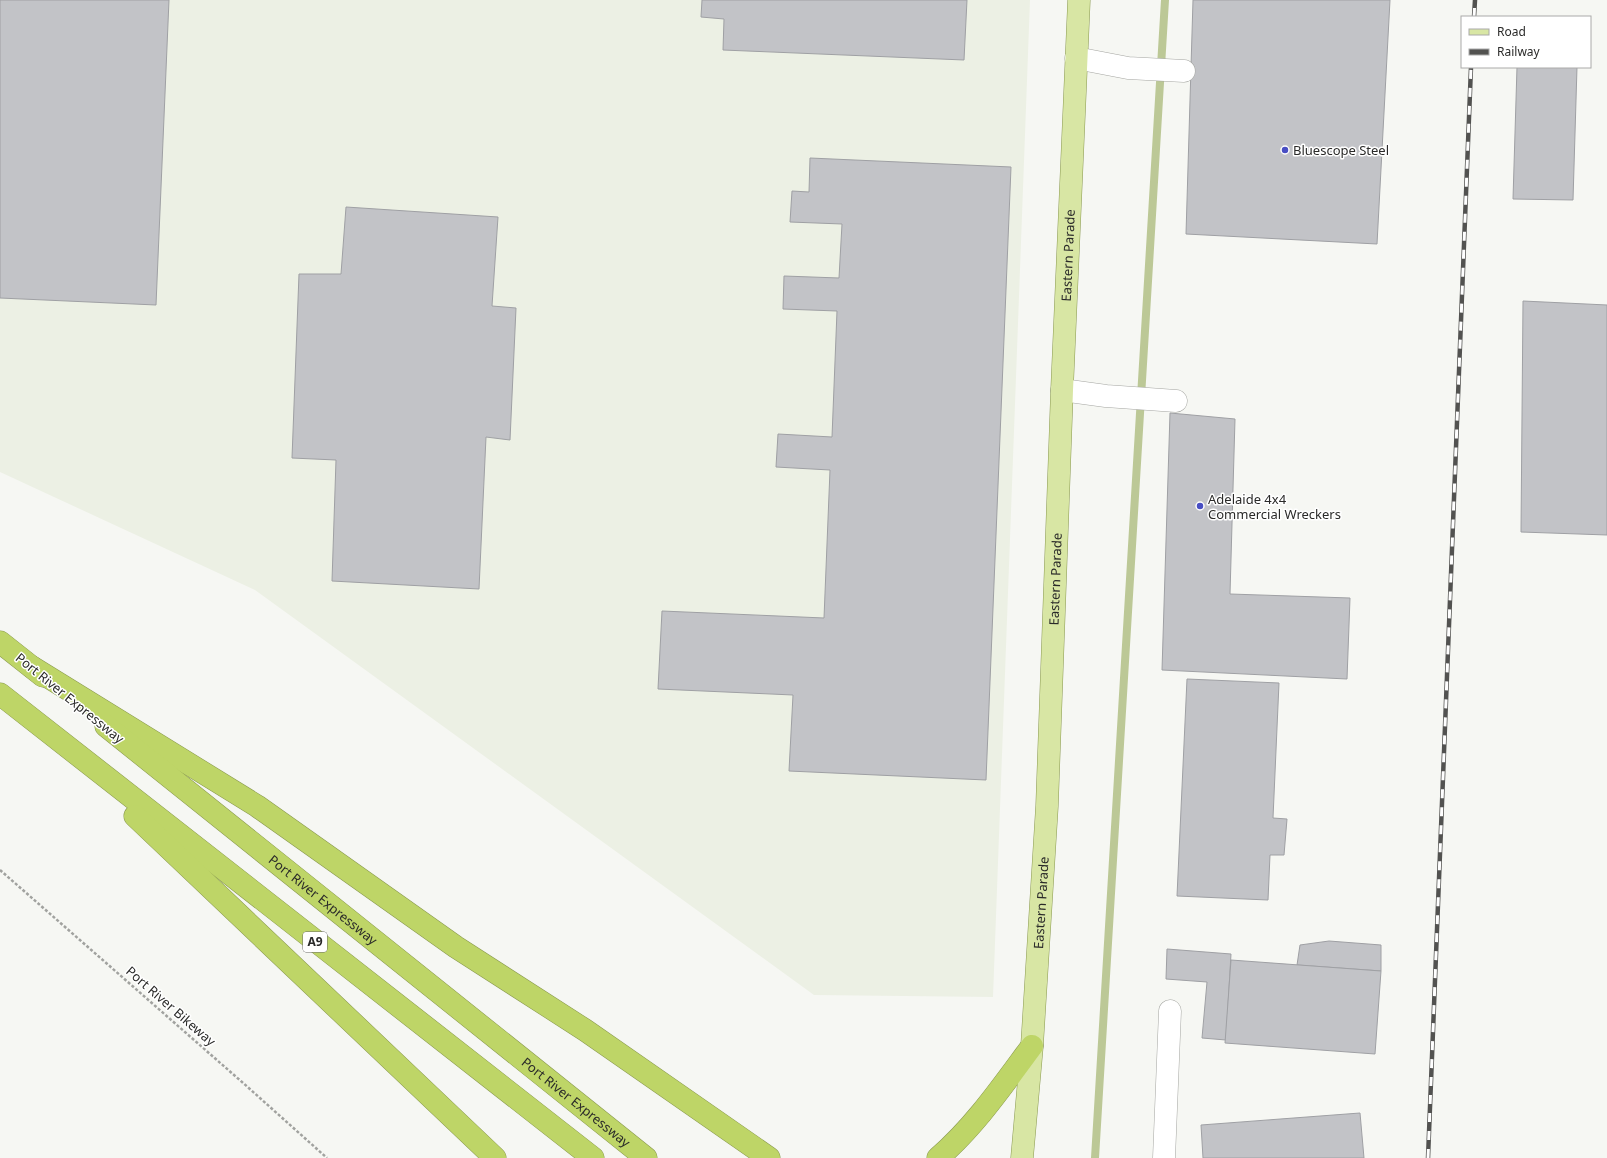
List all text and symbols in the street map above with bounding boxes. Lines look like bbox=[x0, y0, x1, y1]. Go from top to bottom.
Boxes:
legend bbox=[1461, 16, 1591, 68]
text: Road bbox=[1497, 23, 1526, 40]
text: Railway bbox=[1497, 43, 1541, 60]
place label: Bluescope Steel bbox=[1293, 141, 1389, 159]
marker: Bluescope Steel bbox=[1280, 145, 1290, 155]
street label: Eastern Parade bbox=[1057, 209, 1079, 302]
place label: Adelaide 4x4 Commercial Wreckers bbox=[1208, 490, 1341, 523]
marker: Adelaide 4x4 Commercial Wreckers bbox=[1195, 501, 1205, 511]
street label: Eastern Parade bbox=[1045, 532, 1066, 626]
street label: Port River Expressway bbox=[12, 649, 128, 748]
street label: Port River Expressway bbox=[265, 851, 382, 949]
street label: Eastern Parade bbox=[1029, 856, 1053, 949]
road number: A9 bbox=[303, 932, 327, 952]
street label: Port River Bikeway bbox=[122, 962, 220, 1050]
street label: Port River Expressway bbox=[518, 1053, 635, 1151]

